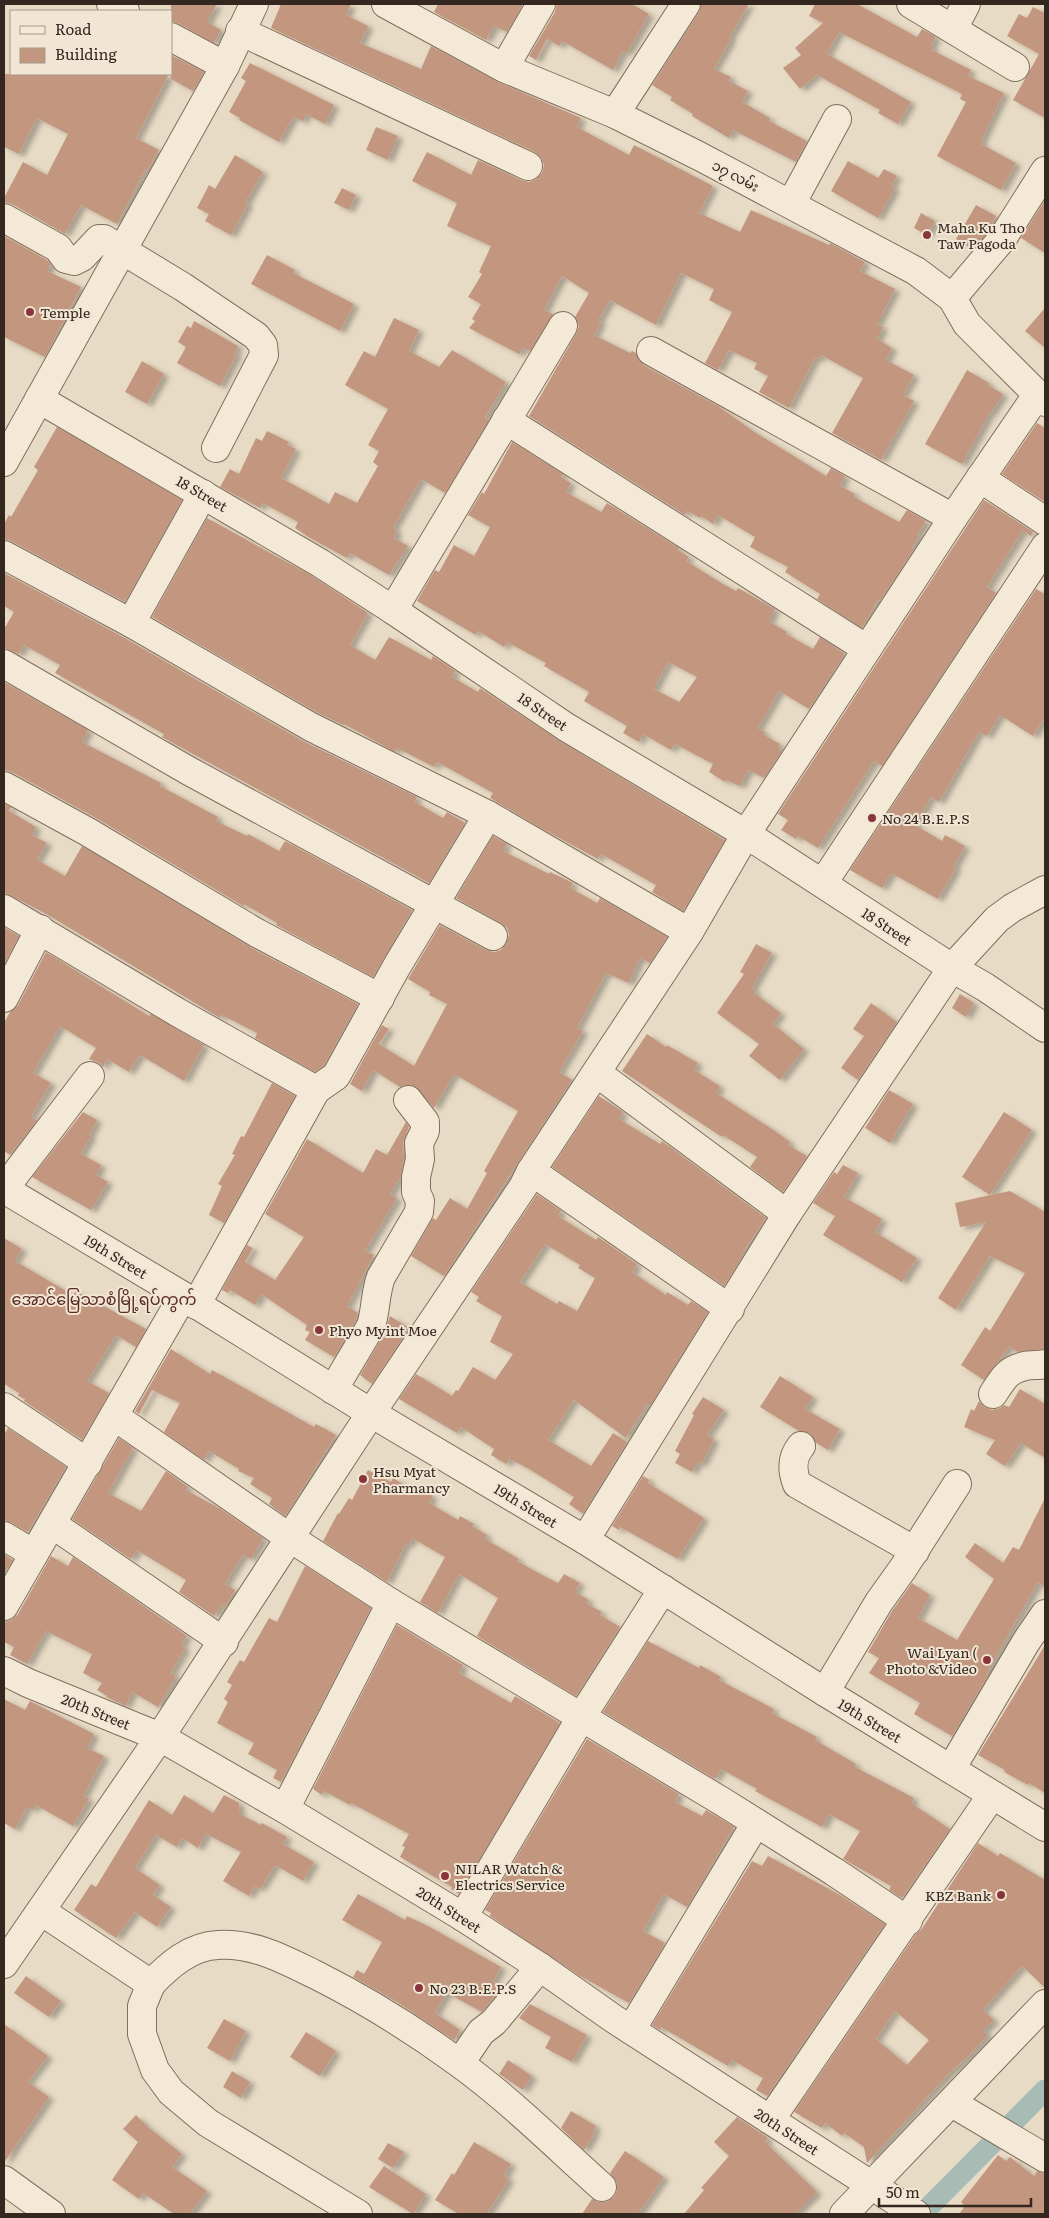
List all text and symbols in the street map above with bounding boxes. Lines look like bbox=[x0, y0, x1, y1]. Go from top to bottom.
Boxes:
legend bbox=[10, 10, 172, 75]
text: Road bbox=[55, 17, 91, 40]
text: Building bbox=[55, 42, 117, 65]
street label: ၁၇ လမ်း bbox=[708, 154, 763, 198]
place label: Maha Ku Tho Taw Pagoda bbox=[937, 217, 1025, 253]
marker: Maha Ku Tho Taw Pagoda bbox=[921, 229, 933, 241]
place label: Temple bbox=[40, 302, 90, 322]
marker: Temple bbox=[24, 306, 36, 318]
street label: 18 Street bbox=[173, 470, 232, 516]
street label: 18 Street bbox=[514, 687, 572, 735]
place label: No 24 B.E.P.S bbox=[882, 808, 970, 828]
marker: No 24 B.E.P.S bbox=[866, 812, 878, 824]
street label: 18 Street bbox=[858, 902, 916, 950]
street label: 19th Street bbox=[81, 1229, 152, 1283]
district label: အောင်မြေသာစံမြို့ရပ်ကွက် bbox=[12, 1286, 196, 1313]
place label: Phyo Myint Moe bbox=[329, 1320, 437, 1340]
marker: Phyo Myint Moe bbox=[313, 1324, 325, 1336]
place label: Hsu Myat Pharmancy bbox=[373, 1461, 451, 1497]
marker: Hsu Myat Pharmancy bbox=[357, 1473, 369, 1485]
street label: 19th Street bbox=[491, 1478, 562, 1532]
place label: Wai Lyan ( Photo &Video bbox=[886, 1642, 977, 1678]
marker: Wai Lyan ( Photo &Video bbox=[981, 1654, 993, 1666]
street label: 20th Street bbox=[58, 1688, 134, 1734]
street label: 19th Street bbox=[835, 1693, 906, 1747]
place label: NILAR Watch & Electrics Service bbox=[455, 1858, 565, 1894]
marker: NILAR Watch & Electrics Service bbox=[439, 1870, 451, 1882]
street label: 20th Street bbox=[413, 1881, 486, 1937]
place label: KBZ Bank bbox=[925, 1885, 991, 1905]
marker: KBZ Bank bbox=[995, 1889, 1007, 1901]
place label: No 23 B.E.P.S bbox=[429, 1978, 516, 1998]
marker: No 23 B.E.P.S bbox=[413, 1982, 425, 1994]
street label: 20th Street bbox=[751, 2103, 823, 2159]
scale bar bbox=[879, 2176, 1032, 2208]
text: 50 m bbox=[886, 2180, 920, 2203]

